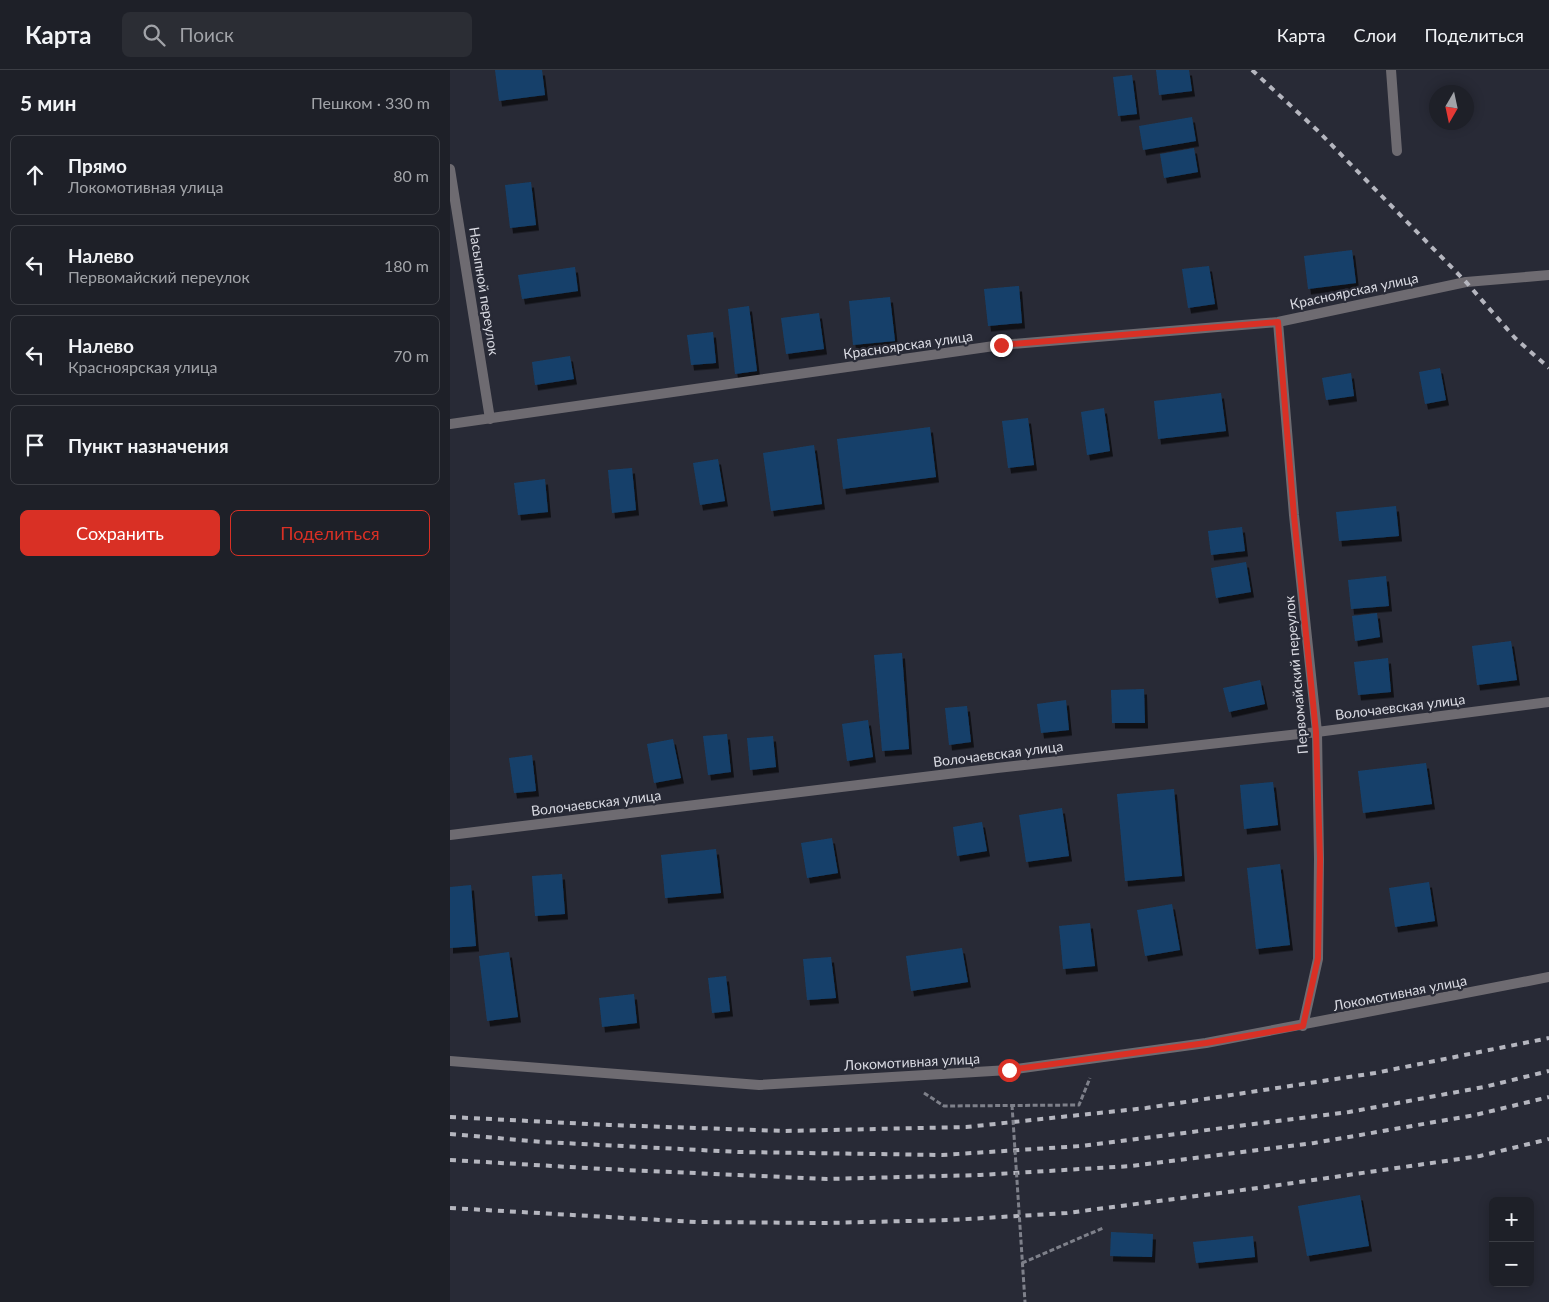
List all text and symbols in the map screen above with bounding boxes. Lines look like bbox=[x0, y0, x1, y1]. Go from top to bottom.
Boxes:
search box bbox=[122, 12, 472, 57]
text: Карта bbox=[25, 20, 92, 49]
icon: search bbox=[140, 21, 168, 49]
text: Поиск bbox=[180, 23, 234, 46]
text: Карта bbox=[1277, 24, 1325, 46]
text: Слои bbox=[1353, 24, 1397, 46]
text: Поделиться bbox=[1425, 24, 1524, 46]
north arrow bbox=[1429, 85, 1474, 130]
text: 5 мин bbox=[20, 90, 77, 115]
text: Пешком · 330 m bbox=[311, 93, 430, 112]
text: Прямо bbox=[68, 154, 127, 177]
icon: ahead bbox=[21, 161, 49, 189]
text: 80 m bbox=[393, 166, 429, 185]
text: Локомотивная улица bbox=[68, 177, 223, 196]
street label: Насыпной переулок bbox=[466, 225, 503, 357]
text: Налево bbox=[68, 244, 134, 267]
icon: left bbox=[21, 251, 49, 279]
text: 180 m bbox=[384, 256, 429, 275]
text: Первомайский переулок bbox=[68, 267, 250, 286]
street label: Красноярская улица bbox=[1288, 269, 1420, 312]
street label: Красноярская улица bbox=[842, 327, 974, 362]
text: Налево bbox=[68, 334, 134, 357]
route end bbox=[990, 334, 1013, 357]
icon: left bbox=[21, 341, 49, 369]
text: 70 m bbox=[393, 346, 429, 365]
text: Красноярская улица bbox=[68, 357, 218, 376]
icon: arrive bbox=[21, 431, 49, 459]
text: Пункт назначения bbox=[68, 434, 229, 457]
button: Сохранить bbox=[20, 510, 220, 556]
button: Поделиться bbox=[230, 510, 430, 556]
street label: Первомайский переулок bbox=[1280, 594, 1311, 755]
street label: Волочаевская улица bbox=[1334, 690, 1466, 723]
street label: Волочаевская улица bbox=[932, 737, 1064, 770]
street label: Волочаевская улица bbox=[530, 786, 662, 819]
street label: Локомотивная улица bbox=[1331, 971, 1468, 1014]
street label: Локомотивная улица bbox=[843, 1049, 980, 1074]
route start bbox=[998, 1059, 1021, 1082]
map controls bbox=[1489, 1197, 1534, 1287]
button: + bbox=[1489, 1197, 1534, 1242]
button: − bbox=[1489, 1242, 1534, 1287]

